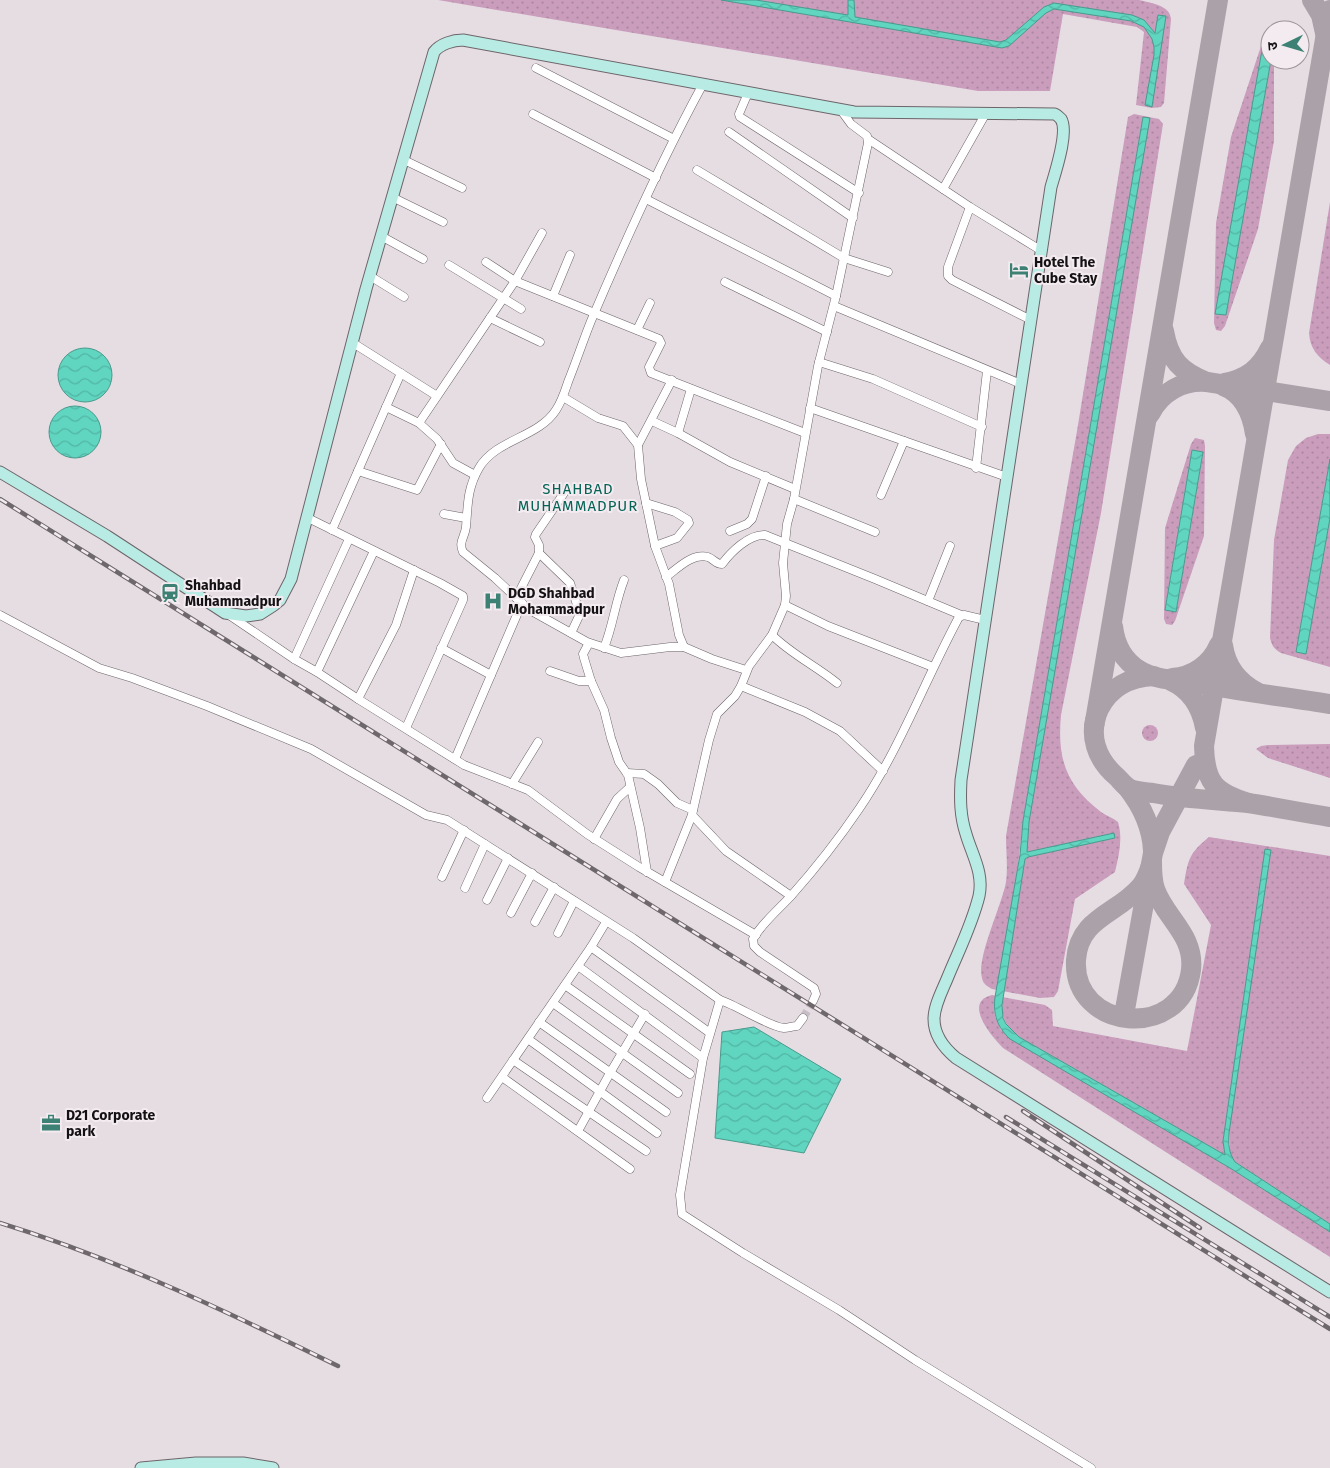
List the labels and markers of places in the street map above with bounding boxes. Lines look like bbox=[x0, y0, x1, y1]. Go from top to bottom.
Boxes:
place label: Hotel The Cube Stay bbox=[1034, 254, 1098, 287]
hotel icon: Hotel The Cube Stay bbox=[1008, 259, 1030, 281]
place label: Shahbad Muhammadpur bbox=[185, 577, 282, 610]
station icon: Shahbad Muhammadpur bbox=[159, 582, 181, 604]
place label: DGD Shahbad Mohammadpur bbox=[508, 585, 605, 618]
hospital icon: DGD Shahbad Mohammadpur bbox=[482, 590, 504, 612]
place label: D21 Corporate park bbox=[66, 1107, 156, 1140]
office icon: D21 Corporate park bbox=[40, 1112, 62, 1134]

